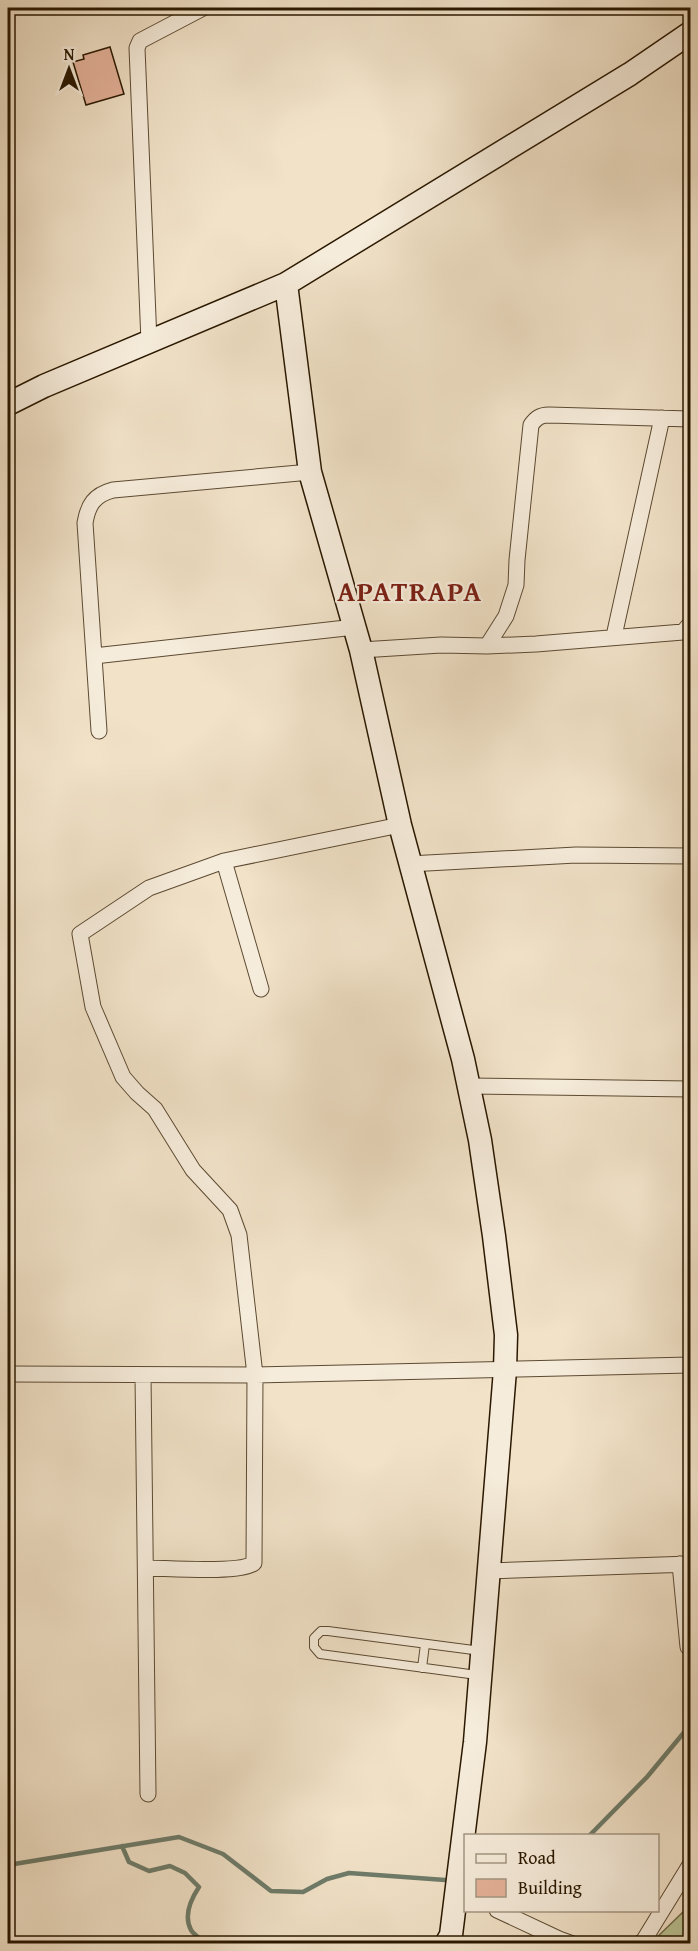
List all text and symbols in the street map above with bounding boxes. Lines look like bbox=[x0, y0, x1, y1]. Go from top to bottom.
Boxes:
north arrow bbox=[39, 39, 99, 99]
text: N bbox=[64, 42, 75, 66]
district label: APATRAPA bbox=[337, 570, 483, 611]
legend bbox=[464, 1834, 659, 1912]
text: Road bbox=[518, 1844, 556, 1871]
text: Building bbox=[518, 1874, 582, 1901]

